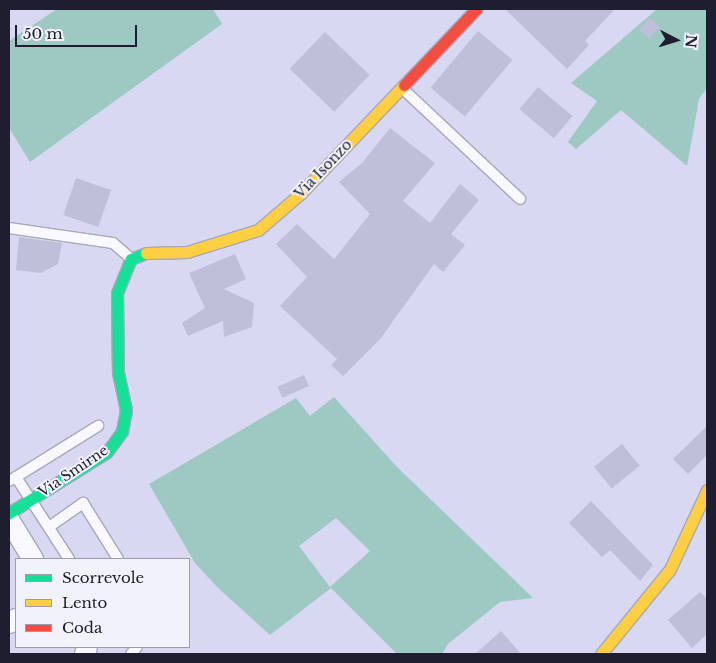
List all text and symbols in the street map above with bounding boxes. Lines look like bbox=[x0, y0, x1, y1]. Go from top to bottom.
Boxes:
scale bar bbox=[18, 15, 140, 47]
north arrow bbox=[651, 15, 701, 65]
text: 50 m bbox=[23, 24, 63, 43]
text: N bbox=[681, 34, 700, 49]
street label: Via Isonzo bbox=[291, 136, 355, 202]
street label: Via Smirne bbox=[35, 442, 111, 500]
legend bbox=[15, 558, 190, 648]
text: Scorrevole bbox=[62, 568, 144, 587]
text: Lento bbox=[62, 593, 107, 612]
text: Coda bbox=[62, 618, 102, 637]

